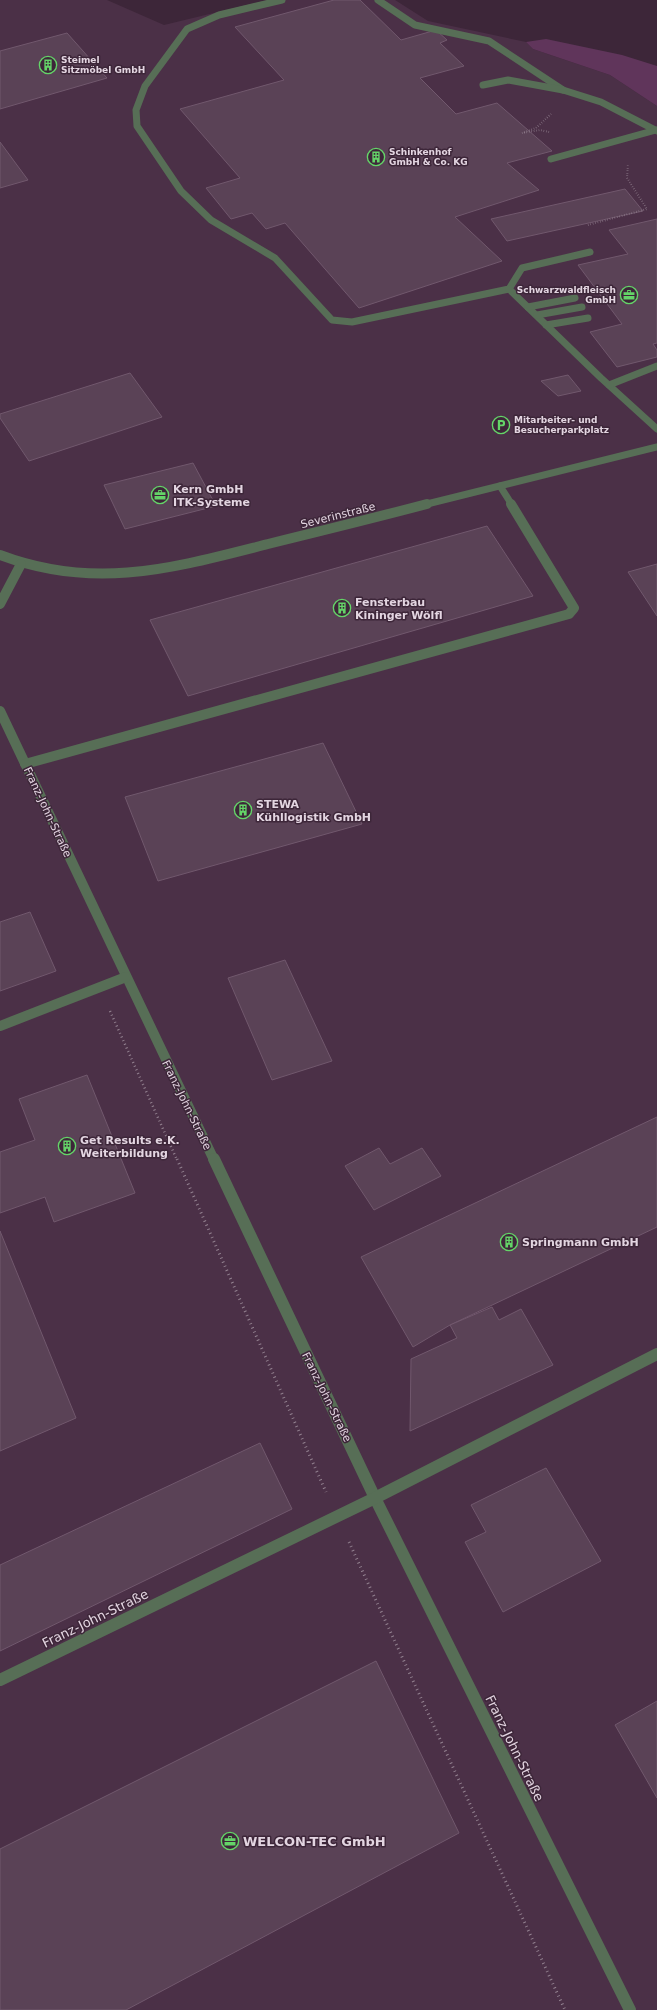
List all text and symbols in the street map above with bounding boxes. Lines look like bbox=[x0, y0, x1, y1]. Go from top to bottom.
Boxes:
building icon: Steimel Sitzmöbel GmbH bbox=[38, 55, 58, 75]
place label: Steimel Sitzmöbel GmbH bbox=[61, 55, 145, 75]
building icon: Schinkenhof GmbH & Co. KG bbox=[366, 147, 386, 167]
place label: Schinkenhof GmbH & Co. KG bbox=[389, 147, 468, 167]
place label: Schwarzwaldfleisch GmbH bbox=[517, 285, 616, 305]
office icon: Schwarzwaldfleisch GmbH bbox=[619, 285, 639, 305]
parking icon: Mitarbeiter- und Besucherparkplatz bbox=[491, 415, 511, 435]
place label: Mitarbeiter- und Besucherparkplatz bbox=[514, 415, 609, 435]
place label: Kern GmbH ITK-Systeme bbox=[173, 483, 250, 509]
office icon: Kern GmbH ITK-Systeme bbox=[150, 485, 170, 505]
street label: Severinstraße bbox=[299, 500, 377, 531]
place label: Fensterbau Kininger Wölfl bbox=[355, 596, 443, 622]
building icon: Fensterbau Kininger Wölfl bbox=[332, 598, 352, 618]
street label: Franz-John-Straße bbox=[21, 765, 74, 860]
place label: STEWA Kühllogistik GmbH bbox=[256, 798, 371, 824]
building icon: STEWA Kühllogistik GmbH bbox=[233, 800, 253, 820]
street label: Franz-John-Straße bbox=[159, 1058, 214, 1152]
place label: Get Results e.K. Weiterbildung bbox=[80, 1134, 180, 1160]
building icon: Get Results e.K. Weiterbildung bbox=[57, 1136, 77, 1156]
building icon: Springmann GmbH bbox=[499, 1232, 519, 1252]
place label: Springmann GmbH bbox=[522, 1236, 639, 1249]
street label: Franz-John-Straße bbox=[299, 1350, 354, 1444]
street label: Franz-John-Straße bbox=[40, 1586, 151, 1651]
street label: Franz-John-Straße bbox=[482, 1693, 547, 1804]
office icon: WELCON-TEC GmbH bbox=[220, 1831, 240, 1851]
place label: WELCON-TEC GmbH bbox=[243, 1834, 386, 1849]

